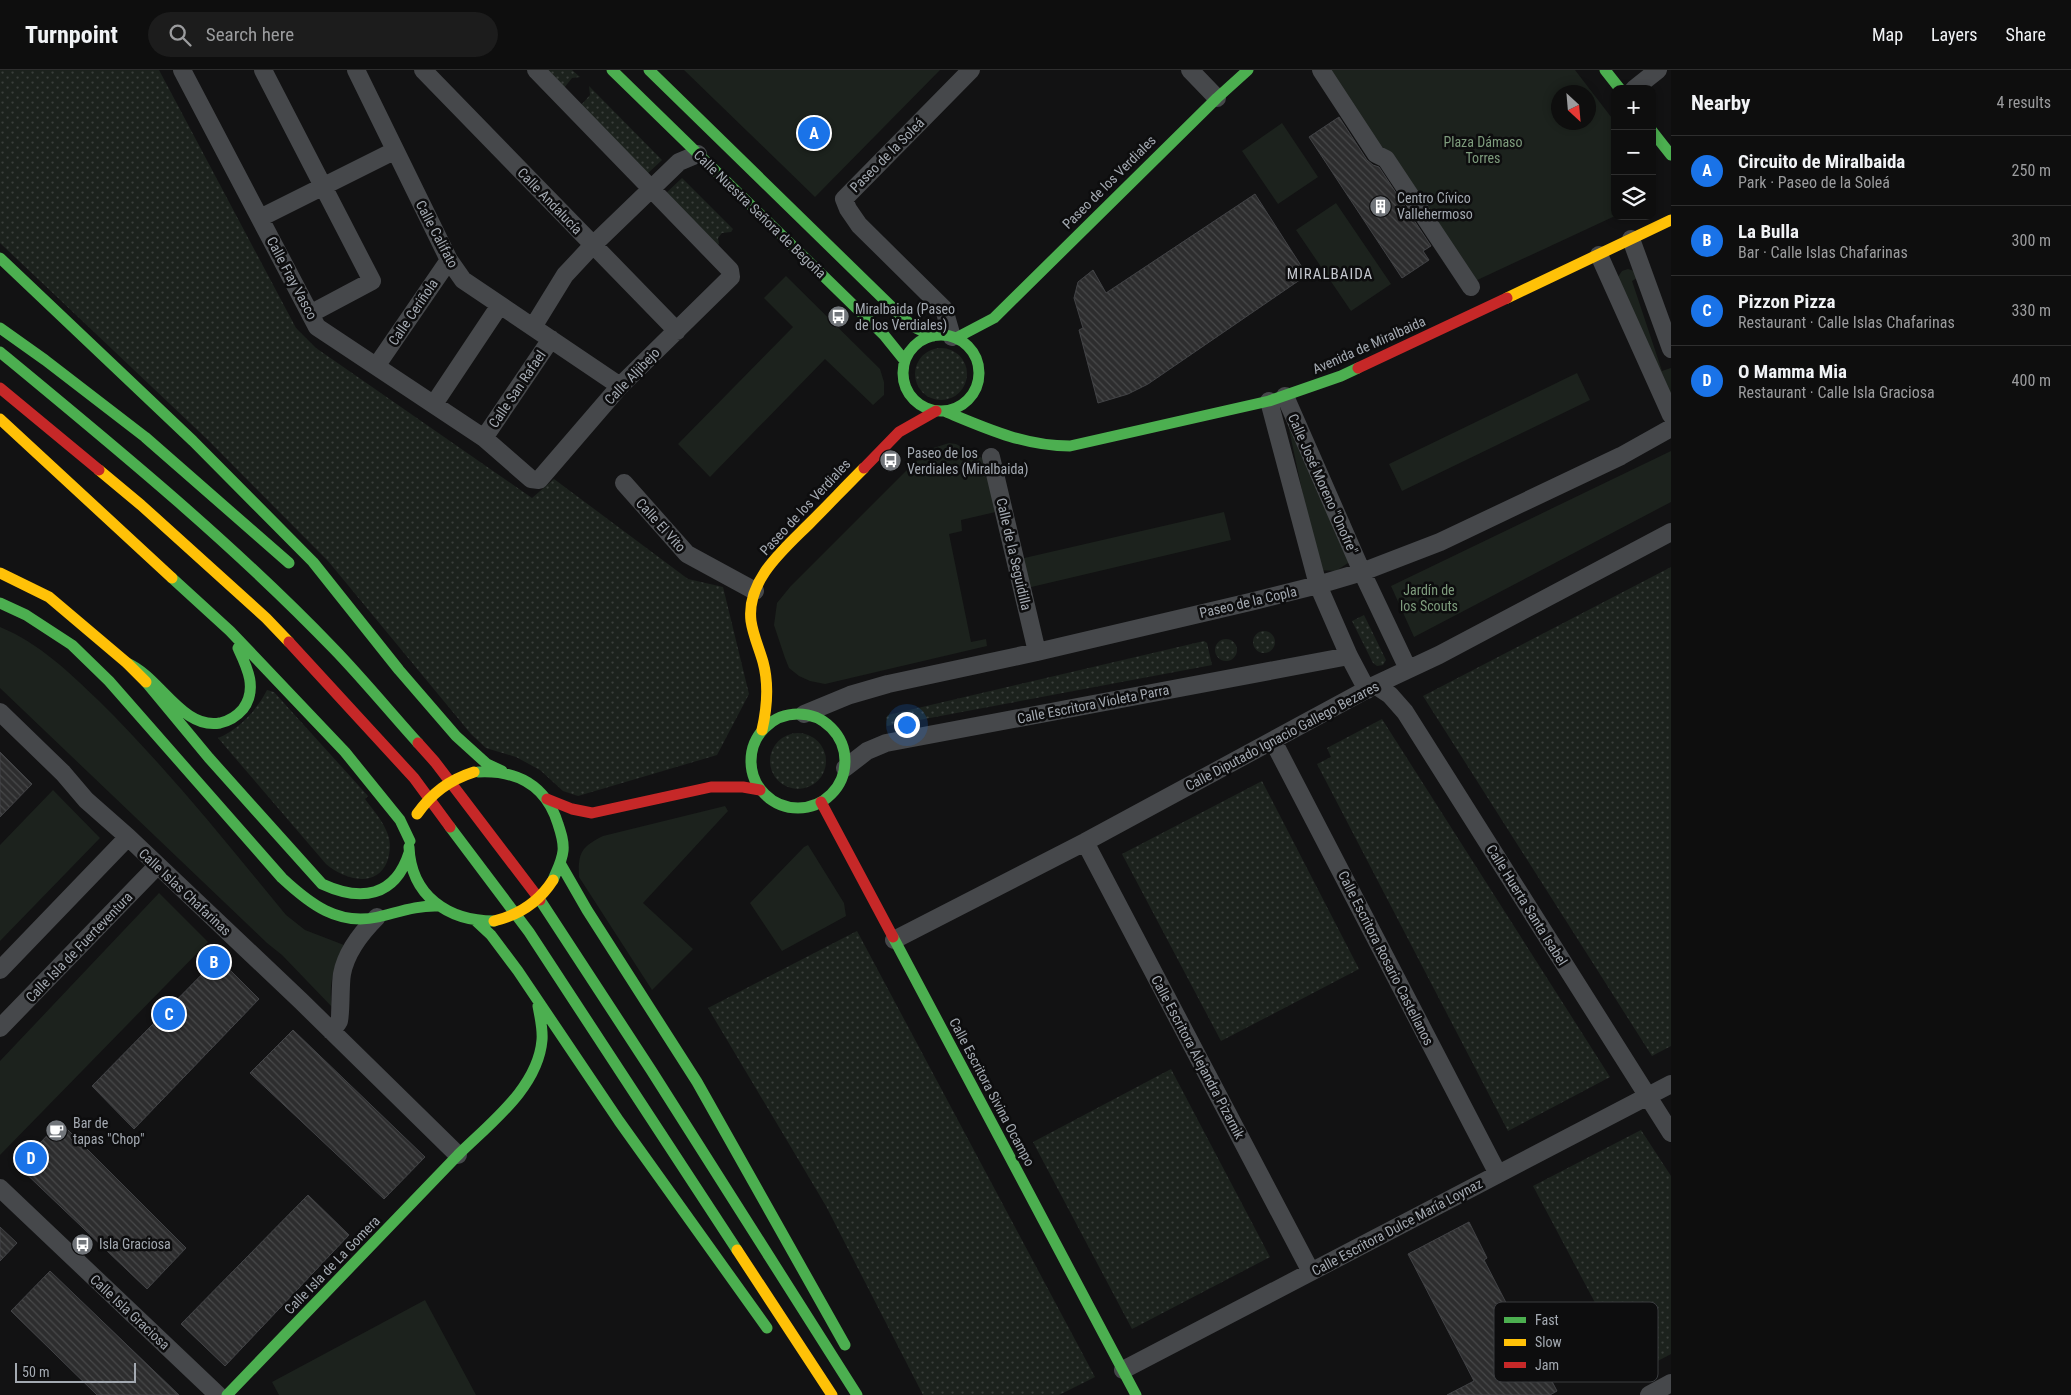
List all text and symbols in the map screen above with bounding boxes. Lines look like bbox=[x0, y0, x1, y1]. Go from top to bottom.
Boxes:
search box bbox=[148, 12, 498, 57]
text: Turnpoint bbox=[25, 21, 118, 49]
icon: search bbox=[166, 21, 194, 49]
text: Search here bbox=[206, 23, 294, 46]
text: Map bbox=[1872, 24, 1903, 45]
text: Layers bbox=[1931, 24, 1978, 45]
text: Share bbox=[2006, 24, 2046, 45]
north arrow bbox=[1551, 85, 1596, 130]
map controls bbox=[1611, 85, 1656, 220]
button: + bbox=[1611, 85, 1656, 130]
text: Nearby bbox=[1691, 91, 1750, 115]
text: 4 results bbox=[1996, 93, 2051, 112]
pin: A bbox=[798, 114, 830, 152]
street label: Paseo de la Soleá bbox=[847, 115, 927, 195]
button: − bbox=[1611, 130, 1656, 175]
street label: Paseo de los Verdiales bbox=[1059, 132, 1159, 232]
park label: Plaza Dámaso Torres bbox=[1443, 134, 1523, 166]
street label: Calle Nuestra Señora de Begoña bbox=[691, 147, 829, 281]
text: Circuito de Miralbaida bbox=[1738, 150, 1905, 173]
text: A bbox=[1702, 161, 1712, 180]
text: 250 m bbox=[2012, 161, 2051, 180]
street label: Calle Andalucía bbox=[514, 165, 586, 237]
text: Park · Paseo de la Soleá bbox=[1738, 173, 1890, 192]
button: layers bbox=[1611, 175, 1656, 220]
place label: Centro Cívico Vallehermoso bbox=[1397, 190, 1473, 222]
building icon: Centro Cívico Vallehermoso bbox=[1369, 194, 1393, 218]
street label: Calle Califato bbox=[413, 198, 461, 270]
text: La Bulla bbox=[1738, 220, 1799, 243]
text: B bbox=[1703, 231, 1711, 250]
text: 300 m bbox=[2012, 231, 2051, 250]
street label: Calle Fray Vasco bbox=[264, 234, 320, 322]
text: Bar · Calle Islas Chafarinas bbox=[1738, 243, 1908, 262]
district label: MIRALBAIDA bbox=[1287, 265, 1373, 283]
street label: Calle Ceriñola bbox=[385, 276, 441, 348]
text: Pizzon Pizza bbox=[1738, 290, 1836, 313]
place label: Miralbaida (Paseo de los Verdiales) bbox=[855, 301, 955, 334]
text: C bbox=[1702, 301, 1712, 320]
text: 330 m bbox=[2012, 301, 2051, 320]
bus stop icon: Miralbaida (Paseo de los Verdiales) bbox=[827, 305, 851, 329]
street label: Avenida de Miralbaida bbox=[1310, 313, 1428, 377]
text: Restaurant · Calle Islas Chafarinas bbox=[1738, 313, 1955, 332]
street label: Calle Aljibejo bbox=[601, 345, 663, 407]
street label: Calle San Rafael bbox=[485, 347, 549, 431]
text: O Mamma Mia bbox=[1738, 360, 1847, 383]
text: D bbox=[1702, 371, 1712, 390]
text: 400 m bbox=[2012, 371, 2051, 390]
text: Restaurant · Calle Isla Graciosa bbox=[1738, 383, 1935, 402]
street label: Calle José Moreno "Onofre" bbox=[1285, 411, 1361, 557]
place label: Paseo de los Verdiales (Miralbaida) bbox=[907, 445, 1029, 478]
bus stop icon: Paseo de los Verdiales (Miralbaida) bbox=[879, 449, 903, 473]
street label: Paseo de los Verdiales bbox=[756, 456, 854, 558]
street label: Calle El Vito bbox=[633, 495, 689, 555]
street label: Calle de la Seguidilla bbox=[993, 496, 1035, 612]
park label: Jardín de los Scouts bbox=[1400, 582, 1458, 614]
street label: Paseo de la Copla bbox=[1198, 583, 1298, 621]
street label: Calle Diputado Ignacio Gallego Bezares bbox=[1183, 678, 1381, 794]
street label: Calle Escritora Violeta Parra bbox=[1016, 681, 1170, 727]
your location bbox=[894, 712, 920, 738]
street label: Calle Huerta Santa Isabel bbox=[1483, 842, 1571, 968]
street label: Calle Islas Chafarinas bbox=[136, 845, 234, 939]
street label: Calle Escritora Rosario Castellanos bbox=[1335, 868, 1437, 1048]
street label: Calle Isla de Fuerteventura bbox=[22, 889, 136, 1005]
pin: B bbox=[198, 943, 230, 981]
street label: Calle Escritora Alejandra Pizarnik bbox=[1148, 973, 1248, 1142]
pin: C bbox=[153, 995, 185, 1033]
street label: Calle Escritora Sivina Ocampo bbox=[946, 1015, 1038, 1169]
place label: Bar de tapas "Chop" bbox=[73, 1115, 144, 1147]
cafe icon: Bar de tapas "Chop" bbox=[45, 1119, 69, 1143]
pin: D bbox=[15, 1139, 47, 1177]
street label: Calle Escritora Dulce María Loynaz bbox=[1309, 1175, 1485, 1279]
street label: Calle Isla de La Gomera bbox=[281, 1213, 383, 1317]
bus stop icon: Isla Graciosa bbox=[71, 1232, 95, 1256]
place label: Isla Graciosa bbox=[99, 1236, 171, 1252]
street label: Calle Isla Graciosa bbox=[87, 1271, 173, 1353]
legend bbox=[1494, 1302, 1658, 1382]
text: Fast bbox=[1535, 1312, 1559, 1328]
text: Slow bbox=[1535, 1334, 1562, 1350]
text: Jam bbox=[1535, 1357, 1559, 1373]
scale bar bbox=[15, 1360, 136, 1383]
text: 50 m bbox=[22, 1364, 50, 1380]

